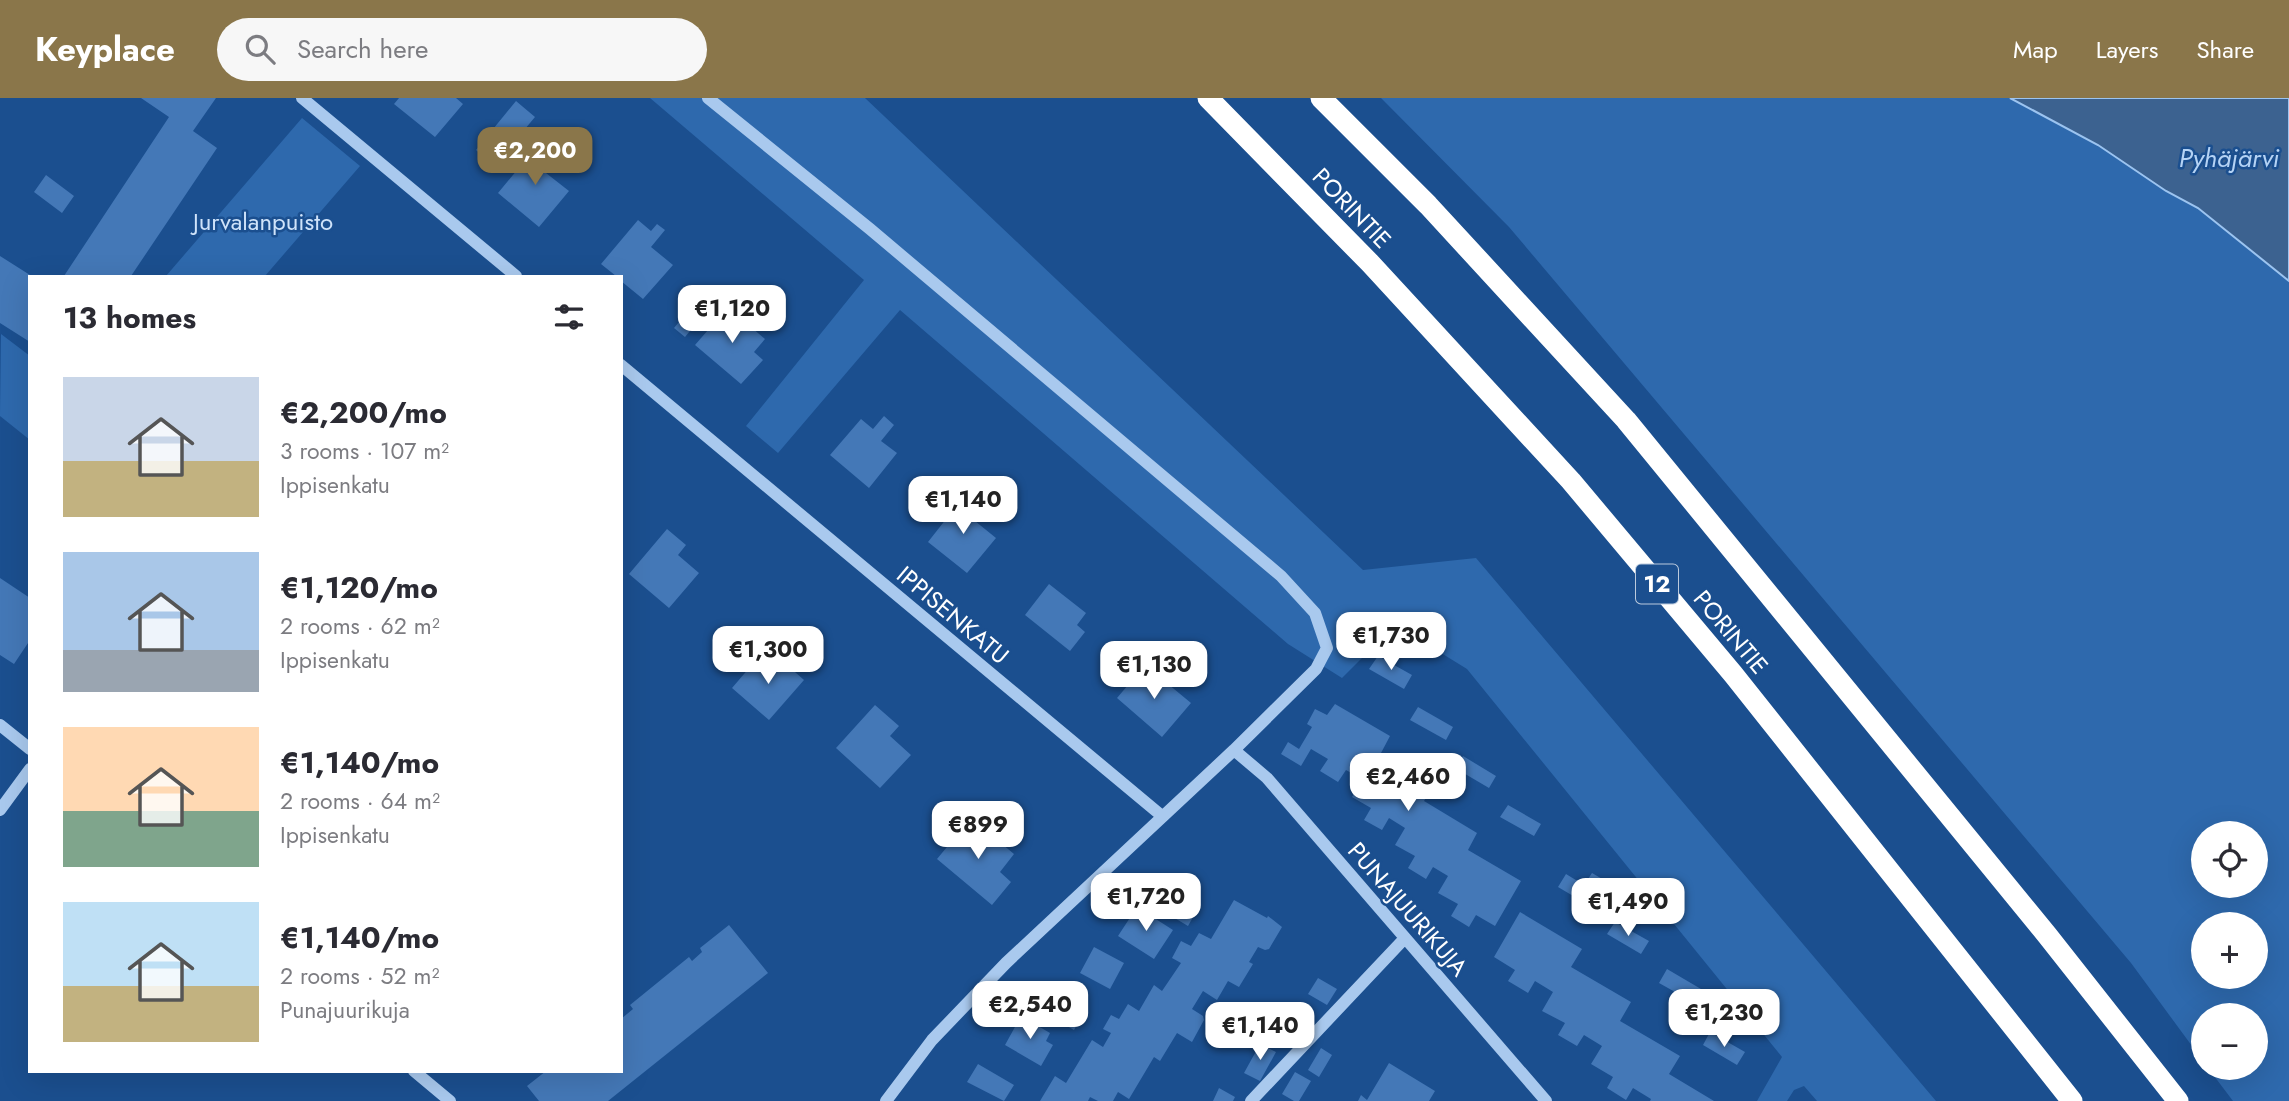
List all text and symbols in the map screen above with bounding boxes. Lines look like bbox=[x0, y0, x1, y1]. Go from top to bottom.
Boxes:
search box bbox=[217, 18, 707, 81]
text: Keyplace bbox=[35, 26, 175, 73]
icon: search bbox=[241, 30, 279, 68]
text: Search here bbox=[297, 30, 428, 68]
text: Map bbox=[2013, 32, 2058, 67]
text: Layers bbox=[2096, 32, 2158, 67]
text: Share bbox=[2196, 32, 2254, 67]
pin: €2,200 bbox=[478, 127, 592, 187]
text: €2,200 bbox=[493, 133, 577, 167]
water label: Pyhäjärvi bbox=[2179, 139, 2280, 177]
street label: PORINTIE bbox=[1305, 160, 1399, 256]
park label: Jurvalanpuisto bbox=[190, 204, 333, 239]
pin: €1,120 bbox=[675, 286, 789, 345]
text: €1,120 bbox=[694, 291, 770, 325]
text: 13 homes bbox=[63, 296, 196, 339]
icon: filters bbox=[550, 298, 588, 336]
text: €2,200/mo bbox=[280, 391, 447, 434]
icon: home bbox=[119, 405, 203, 489]
text: 3 rooms · 107 m² bbox=[280, 434, 449, 468]
text: Ippisenkatu bbox=[280, 468, 390, 502]
pin: €1,140 bbox=[906, 476, 1020, 536]
text: €1,140 bbox=[924, 482, 1002, 516]
street label: IPPISENKATU bbox=[889, 558, 1017, 672]
road number: 12 bbox=[1636, 564, 1678, 604]
text: €1,120/mo bbox=[280, 566, 438, 609]
icon: home bbox=[119, 580, 203, 664]
street label: PORINTIE bbox=[1685, 582, 1777, 682]
text: 2 rooms · 62 m² bbox=[280, 609, 440, 643]
pin: €1,730 bbox=[1334, 612, 1448, 672]
text: €1,730 bbox=[1352, 618, 1430, 652]
pin: €1,300 bbox=[711, 626, 825, 686]
text: €1,300 bbox=[729, 632, 807, 666]
pin: €1,130 bbox=[1097, 642, 1211, 701]
text: Ippisenkatu bbox=[280, 643, 390, 677]
text: €1,130 bbox=[1116, 647, 1192, 681]
text: €1,140/mo bbox=[280, 741, 439, 784]
pin: €2,460 bbox=[1351, 754, 1465, 813]
icon: home bbox=[119, 755, 203, 839]
text: €2,460 bbox=[1366, 759, 1450, 793]
text: 2 rooms · 64 m² bbox=[280, 784, 440, 818]
pin: €899 bbox=[937, 802, 1019, 861]
text: €899 bbox=[948, 807, 1008, 841]
text: Ippisenkatu bbox=[280, 818, 390, 852]
map controls bbox=[2191, 821, 2268, 1080]
button: locate bbox=[2191, 821, 2268, 898]
street label: PUNAJUURIKUJA bbox=[1340, 834, 1476, 984]
pin: €1,720 bbox=[1089, 874, 1203, 933]
pin: €1,490 bbox=[1571, 878, 1685, 938]
text: €1,720 bbox=[1107, 879, 1185, 913]
text: €1,490 bbox=[1588, 884, 1668, 918]
button: + bbox=[2191, 912, 2268, 989]
text: €1,140/mo bbox=[280, 916, 439, 959]
icon: home bbox=[119, 930, 203, 1014]
text: 2 rooms · 52 m² bbox=[280, 959, 439, 993]
pin: €2,540 bbox=[973, 982, 1087, 1041]
text: €2,540 bbox=[988, 987, 1072, 1021]
pin: €1,230 bbox=[1667, 990, 1781, 1049]
text: Punajuurikuja bbox=[280, 993, 410, 1027]
text: €1,230 bbox=[1685, 995, 1763, 1029]
pin: €1,140 bbox=[1203, 1002, 1317, 1062]
button: − bbox=[2191, 1003, 2268, 1080]
text: €1,140 bbox=[1221, 1008, 1299, 1042]

